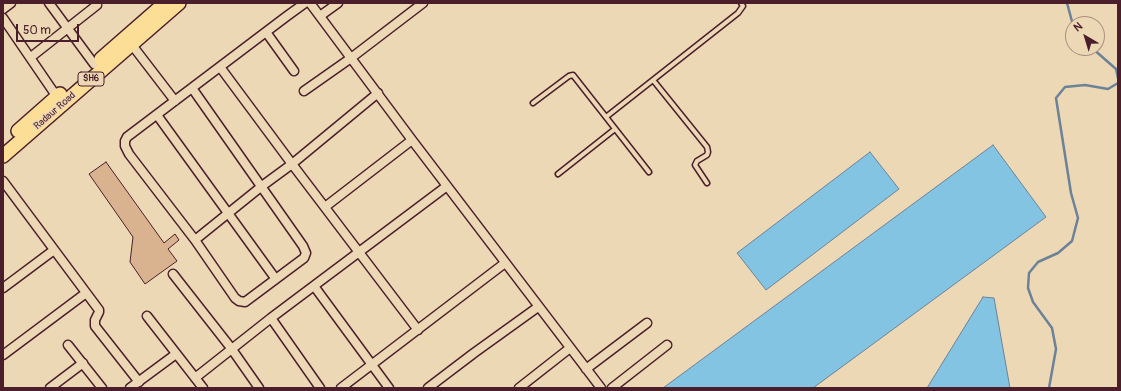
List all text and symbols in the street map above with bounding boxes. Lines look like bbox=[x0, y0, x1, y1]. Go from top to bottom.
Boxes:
scale bar bbox=[18, 16, 81, 42]
north arrow bbox=[1065, 16, 1105, 56]
text: N bbox=[1071, 20, 1085, 34]
text: 50 m bbox=[23, 23, 51, 38]
road number: SH6 bbox=[78, 72, 104, 86]
street label: Radaur Road bbox=[32, 90, 78, 132]

